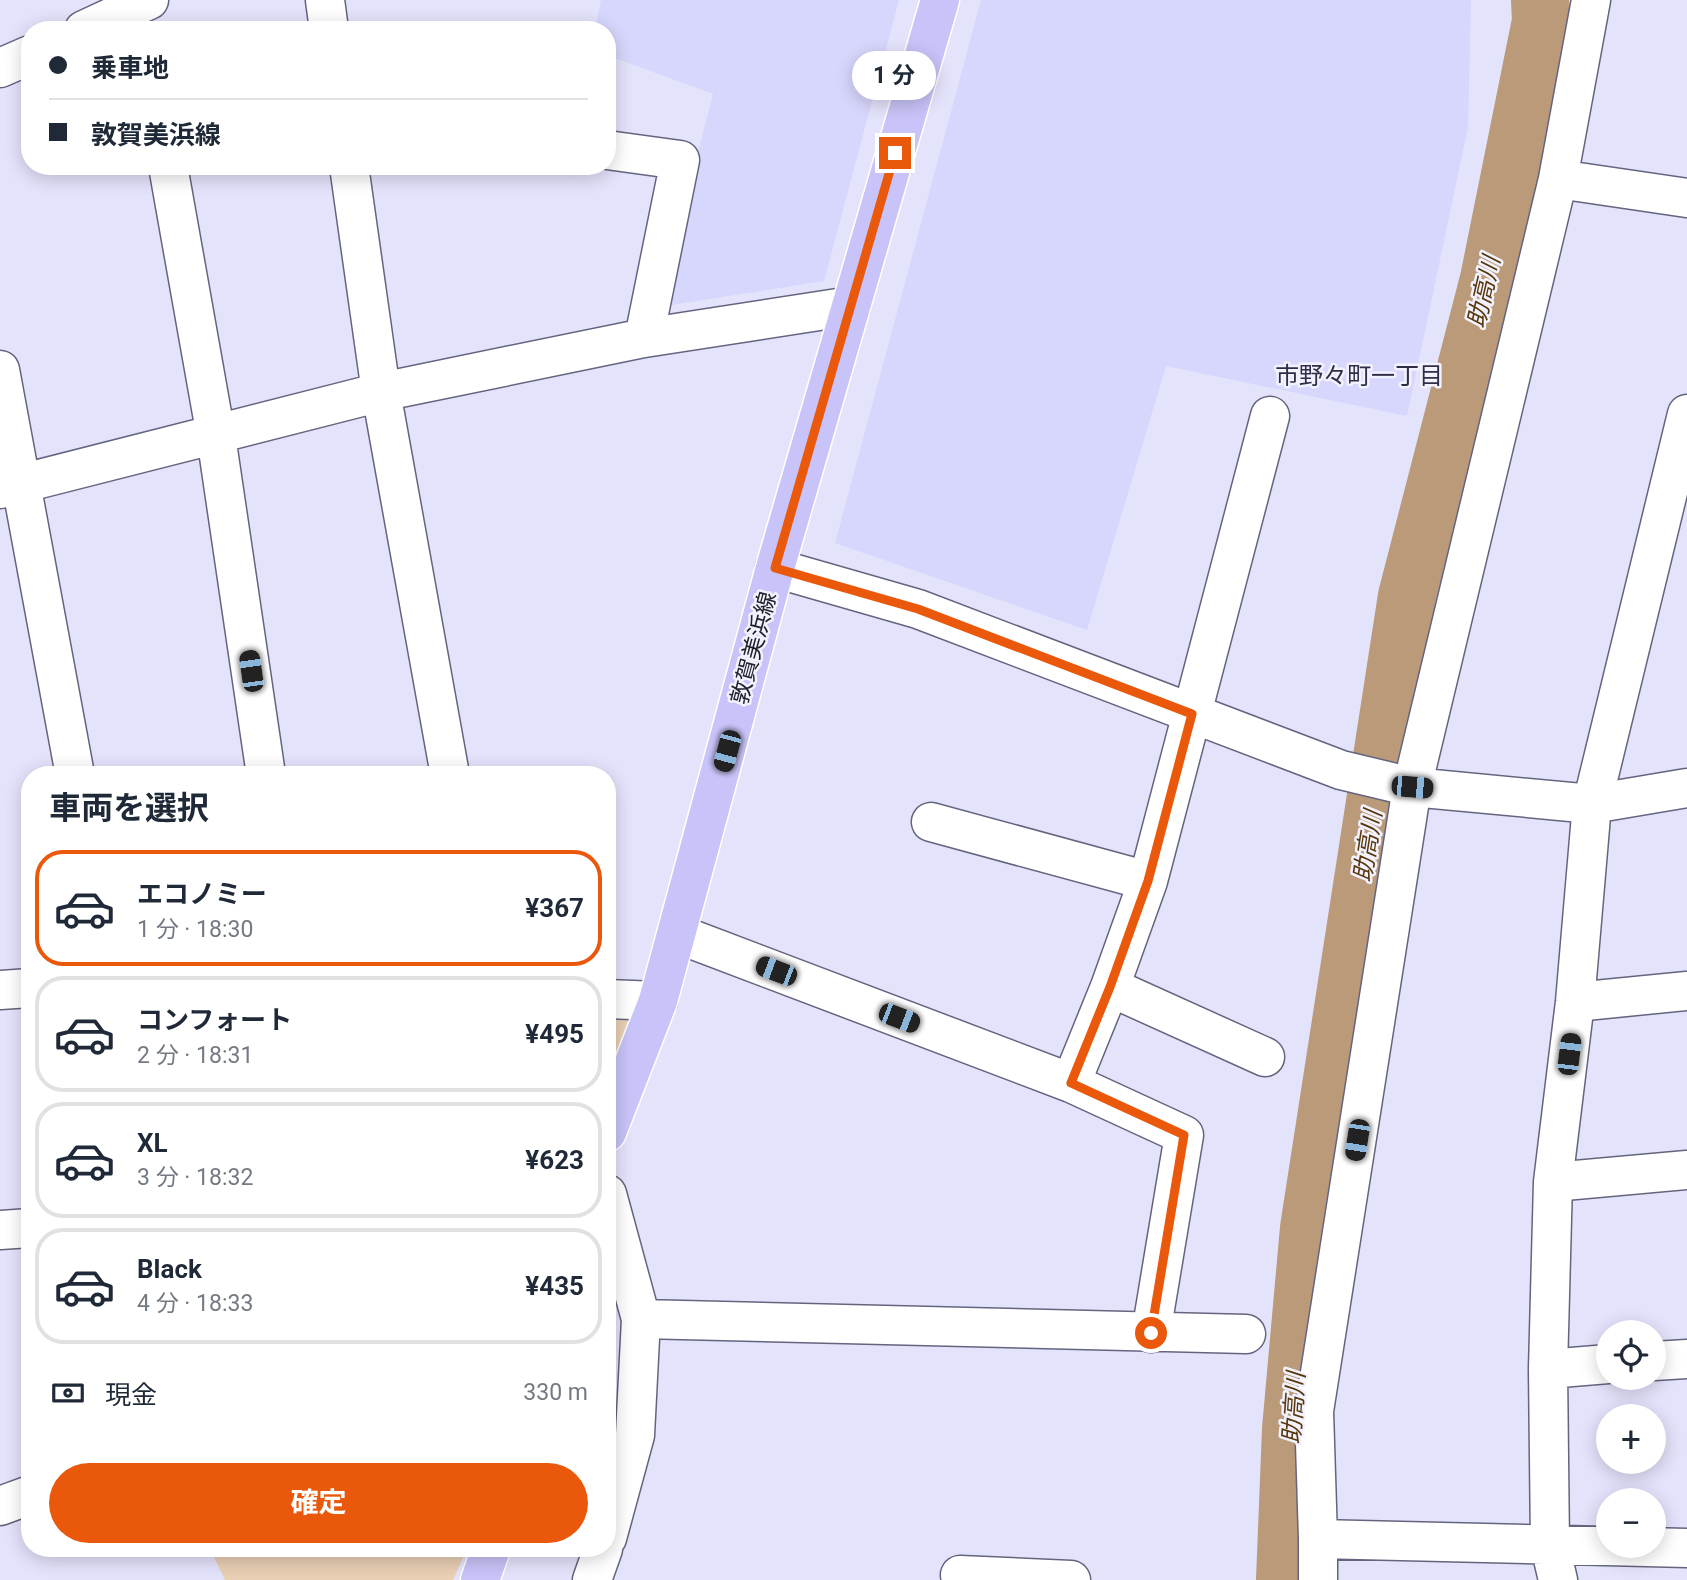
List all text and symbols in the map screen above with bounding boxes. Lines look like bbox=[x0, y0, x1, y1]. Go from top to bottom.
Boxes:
callout: 1 分 bbox=[853, 52, 937, 100]
text: 乗車地 bbox=[91, 53, 169, 83]
text: 1 分 bbox=[873, 62, 915, 89]
text: 敦賀美浜線 bbox=[91, 120, 221, 150]
route end bbox=[879, 137, 911, 169]
water label: 助高川 bbox=[1462, 251, 1506, 330]
district label: 市野々町一丁目 bbox=[1275, 362, 1443, 390]
street label: 敦賀美浜線 bbox=[726, 589, 782, 707]
car bbox=[238, 649, 265, 693]
car bbox=[712, 728, 743, 774]
car bbox=[1391, 775, 1434, 799]
text: 車両を選択 bbox=[49, 789, 209, 827]
water label: 助高川 bbox=[1349, 805, 1388, 884]
icon: car bbox=[53, 877, 116, 940]
text: エコノミー bbox=[137, 879, 267, 909]
text: ¥367 bbox=[525, 893, 584, 923]
text: 1 分 · 18:30 bbox=[137, 916, 253, 943]
car bbox=[753, 954, 800, 988]
car bbox=[876, 1001, 923, 1035]
icon: car bbox=[53, 1003, 116, 1066]
text: コンフォート bbox=[137, 1005, 292, 1035]
text: ¥495 bbox=[525, 1019, 584, 1049]
car bbox=[1557, 1032, 1582, 1076]
text: 2 分 · 18:31 bbox=[137, 1042, 253, 1069]
car bbox=[1344, 1118, 1371, 1162]
text: XL bbox=[137, 1128, 168, 1158]
icon: car bbox=[53, 1129, 116, 1192]
text: ¥623 bbox=[525, 1145, 584, 1175]
text: 3 分 · 18:32 bbox=[137, 1164, 253, 1191]
text: Black bbox=[137, 1254, 202, 1284]
icon: car bbox=[53, 1255, 116, 1318]
text: ¥435 bbox=[525, 1271, 584, 1301]
text: 4 分 · 18:33 bbox=[137, 1290, 253, 1317]
route start bbox=[1135, 1317, 1167, 1349]
map controls bbox=[1596, 1320, 1666, 1558]
button: locate bbox=[1596, 1320, 1666, 1390]
water label: 助高川 bbox=[1278, 1368, 1311, 1445]
icon: cash bbox=[49, 1374, 87, 1412]
text: 330 m bbox=[523, 1379, 588, 1406]
text: 現金 bbox=[105, 1380, 157, 1410]
button: + bbox=[1596, 1404, 1666, 1474]
button: 確定 bbox=[49, 1463, 588, 1543]
button: − bbox=[1596, 1488, 1666, 1558]

